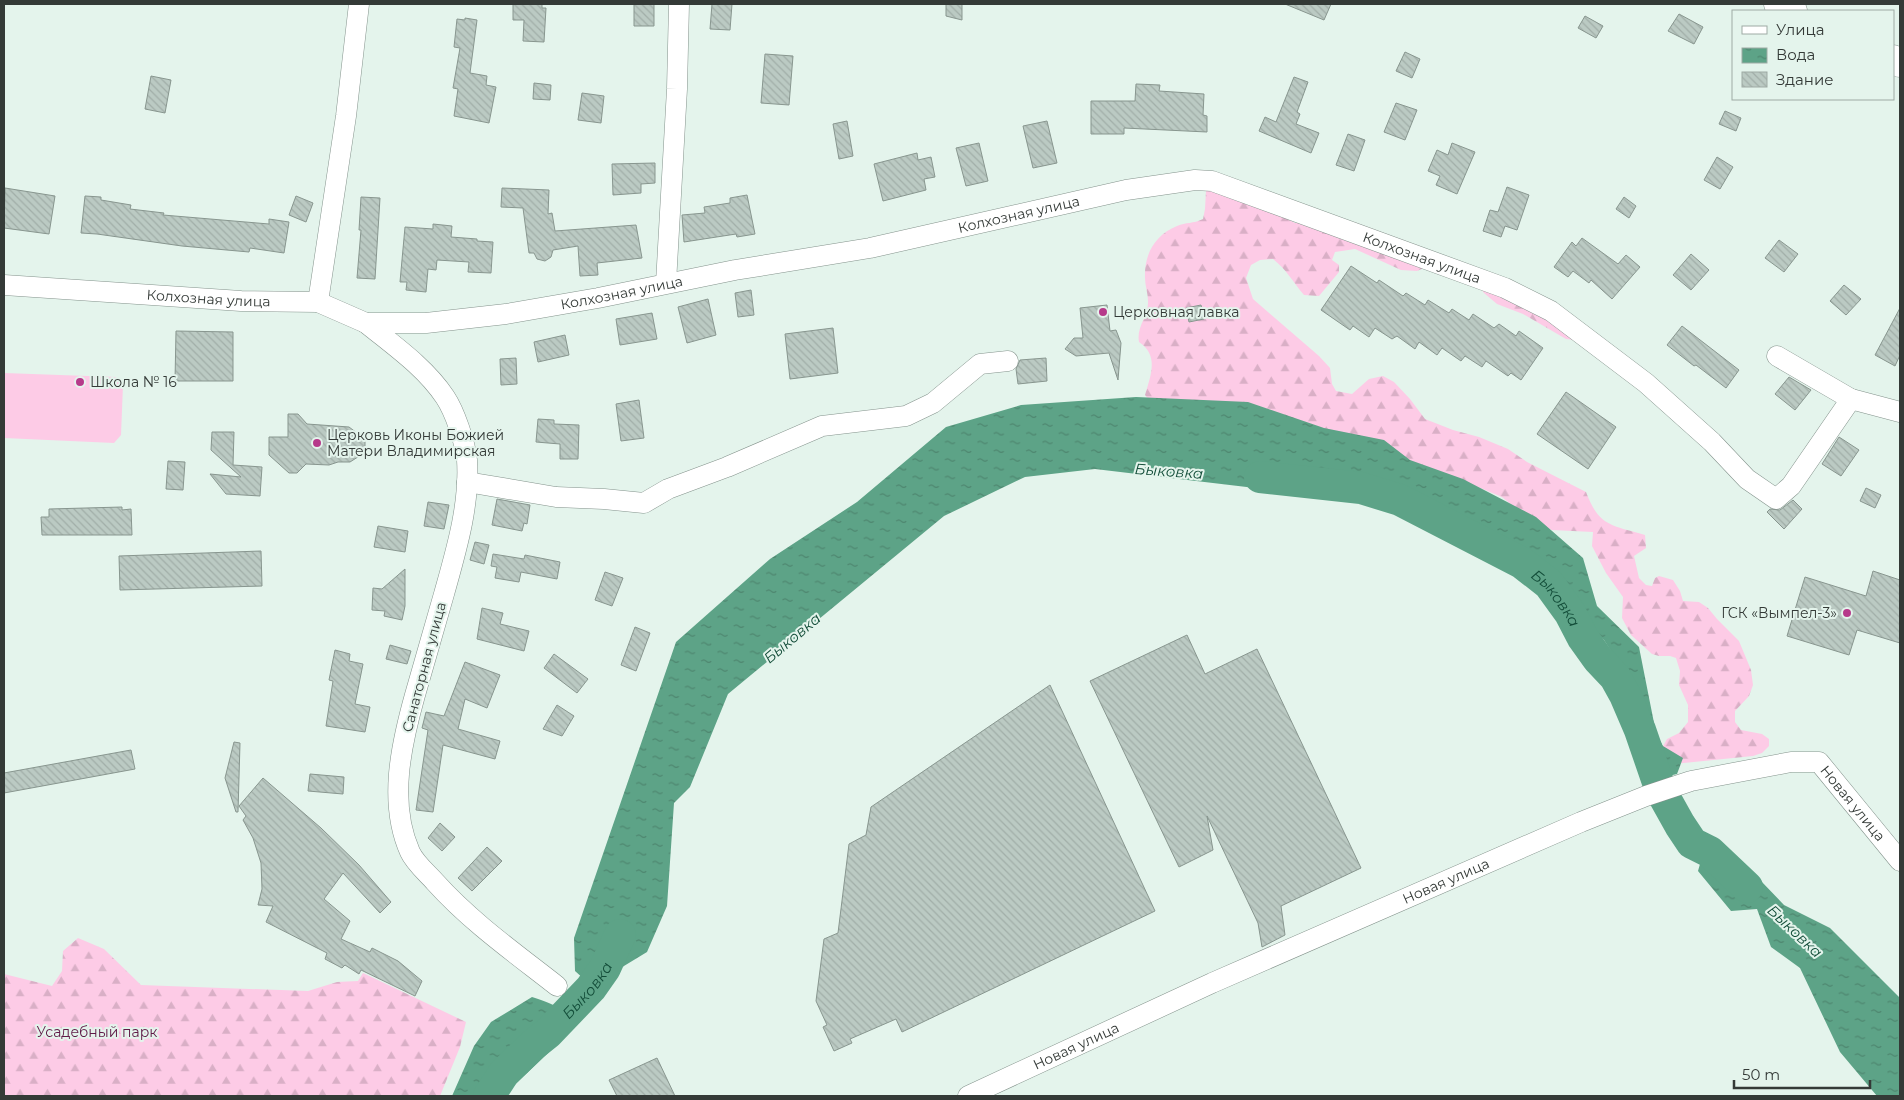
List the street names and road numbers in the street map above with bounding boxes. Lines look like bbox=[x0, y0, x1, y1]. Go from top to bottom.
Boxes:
street label: Колхозная улица bbox=[956, 192, 1081, 237]
street label: Колхозная улица bbox=[1360, 228, 1483, 287]
street label: Колхозная улица bbox=[559, 272, 684, 313]
street label: Колхозная улица bbox=[146, 286, 271, 310]
street label: Санаторная улица bbox=[398, 600, 450, 734]
street label: Новая улица bbox=[1816, 762, 1889, 845]
street label: Новая улица bbox=[1400, 854, 1492, 908]
street label: Новая улица bbox=[1030, 1018, 1122, 1074]

